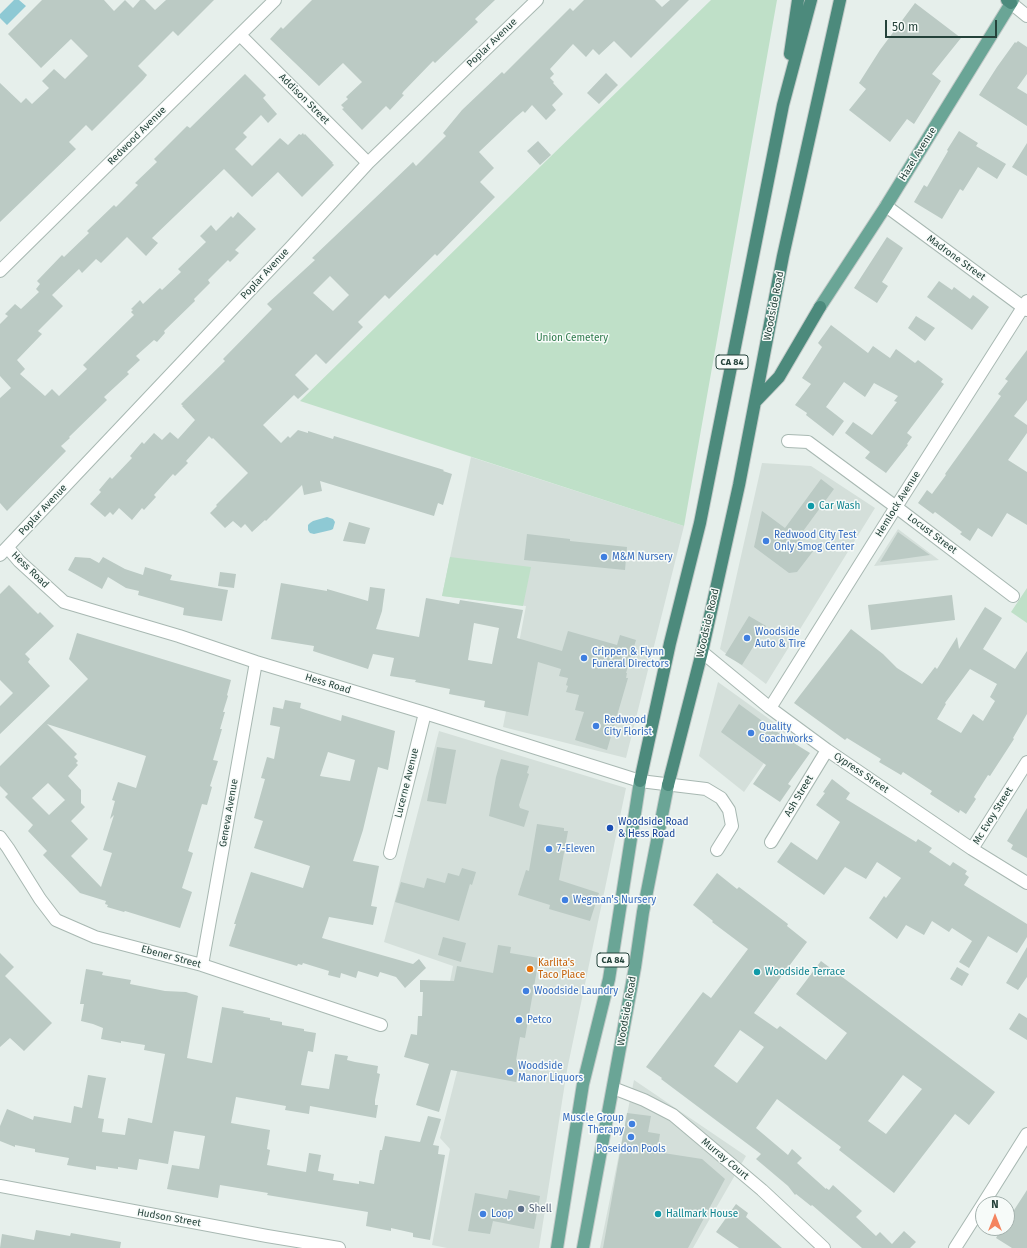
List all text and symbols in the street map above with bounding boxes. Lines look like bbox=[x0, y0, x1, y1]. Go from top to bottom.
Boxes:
scale bar bbox=[887, 12, 999, 38]
street label: Poplar Avenue bbox=[464, 16, 520, 70]
text: 50 m bbox=[892, 20, 918, 34]
street label: Addison Street bbox=[276, 71, 332, 127]
street label: Redwood Avenue bbox=[105, 104, 169, 168]
street label: Hazel Avenue bbox=[897, 125, 939, 183]
street label: Madrone Street bbox=[924, 233, 988, 283]
street label: Poplar Avenue bbox=[238, 246, 292, 302]
street label: Woodside Road bbox=[761, 270, 787, 342]
park label: Union Cemetery bbox=[536, 332, 608, 344]
road number: CA 84 bbox=[716, 355, 748, 369]
street label: Hemlock Avenue bbox=[873, 469, 923, 539]
street label: Poplar Avenue bbox=[16, 482, 70, 538]
place label: Car Wash bbox=[819, 500, 860, 512]
marker: Car Wash bbox=[806, 501, 816, 511]
street label: Locust Street bbox=[905, 511, 959, 557]
place label: Redwood City Test Only Smog Center bbox=[774, 529, 857, 552]
marker: Redwood City Test Only Smog Center bbox=[761, 536, 771, 546]
street label: Hess Road bbox=[9, 549, 51, 591]
place label: M&M Nursery bbox=[612, 551, 673, 563]
marker: M&M Nursery bbox=[599, 552, 609, 562]
street label: Woodside Road bbox=[694, 587, 722, 659]
place label: Woodside Auto & Tire bbox=[755, 626, 805, 650]
marker: Woodside Auto & Tire bbox=[742, 633, 752, 643]
place label: Crippen & Flynn Funeral Directors bbox=[592, 646, 669, 670]
marker: Crippen & Flynn Funeral Directors bbox=[579, 653, 589, 663]
street label: Hess Road bbox=[304, 671, 352, 697]
place label: Redwood City Florist bbox=[604, 714, 652, 738]
marker: Redwood City Florist bbox=[591, 721, 601, 731]
place label: Quality Coachworks bbox=[759, 721, 813, 744]
marker: Quality Coachworks bbox=[746, 728, 756, 738]
street label: Lucerne Avenue bbox=[393, 747, 421, 819]
street label: Cypress Street bbox=[831, 750, 891, 796]
street label: Ash Street bbox=[782, 773, 816, 819]
street label: Geneva Avenue bbox=[217, 778, 241, 848]
street label: Mc Evoy Street bbox=[970, 785, 1016, 847]
place label: Woodside Road & Hess Road bbox=[618, 816, 688, 840]
marker: Woodside Road & Hess Road bbox=[605, 823, 615, 833]
place label: 7-Eleven bbox=[557, 843, 595, 855]
marker: 7-Eleven bbox=[544, 844, 554, 854]
place label: Wegman's Nursery bbox=[573, 894, 656, 906]
marker: Wegman's Nursery bbox=[560, 895, 570, 905]
street label: Ebener Street bbox=[140, 943, 202, 971]
road number: CA 84 bbox=[597, 953, 629, 967]
place label: Karlita's Taco Place bbox=[538, 957, 585, 980]
marker: Karlita's Taco Place bbox=[525, 964, 535, 974]
place label: Woodside Terrace bbox=[765, 966, 845, 978]
marker: Woodside Terrace bbox=[752, 967, 762, 977]
street label: Woodside Road bbox=[615, 975, 639, 1047]
place label: Woodside Laundry bbox=[534, 985, 618, 997]
marker: Woodside Laundry bbox=[521, 986, 531, 996]
place label: Petco bbox=[527, 1014, 552, 1026]
marker: Petco bbox=[514, 1015, 524, 1025]
place label: Woodside Manor Liquors bbox=[518, 1060, 583, 1084]
marker: Woodside Manor Liquors bbox=[505, 1067, 515, 1077]
place label: Muscle Group Therapy bbox=[563, 1112, 624, 1136]
marker: Muscle Group Therapy bbox=[627, 1119, 637, 1129]
marker: Poseidon Pools bbox=[626, 1132, 636, 1142]
street label: Murray Court bbox=[699, 1136, 751, 1182]
place label: Poseidon Pools bbox=[596, 1143, 666, 1155]
north arrow bbox=[975, 1196, 1015, 1236]
text: N bbox=[991, 1198, 999, 1211]
place label: Shell bbox=[529, 1203, 552, 1215]
marker: Shell bbox=[516, 1204, 526, 1214]
street label: Hudson Street bbox=[136, 1206, 202, 1230]
place label: Loop bbox=[491, 1208, 513, 1220]
place label: Hallmark House bbox=[666, 1208, 738, 1220]
marker: Loop bbox=[478, 1209, 488, 1219]
marker: Hallmark House bbox=[653, 1209, 663, 1219]

